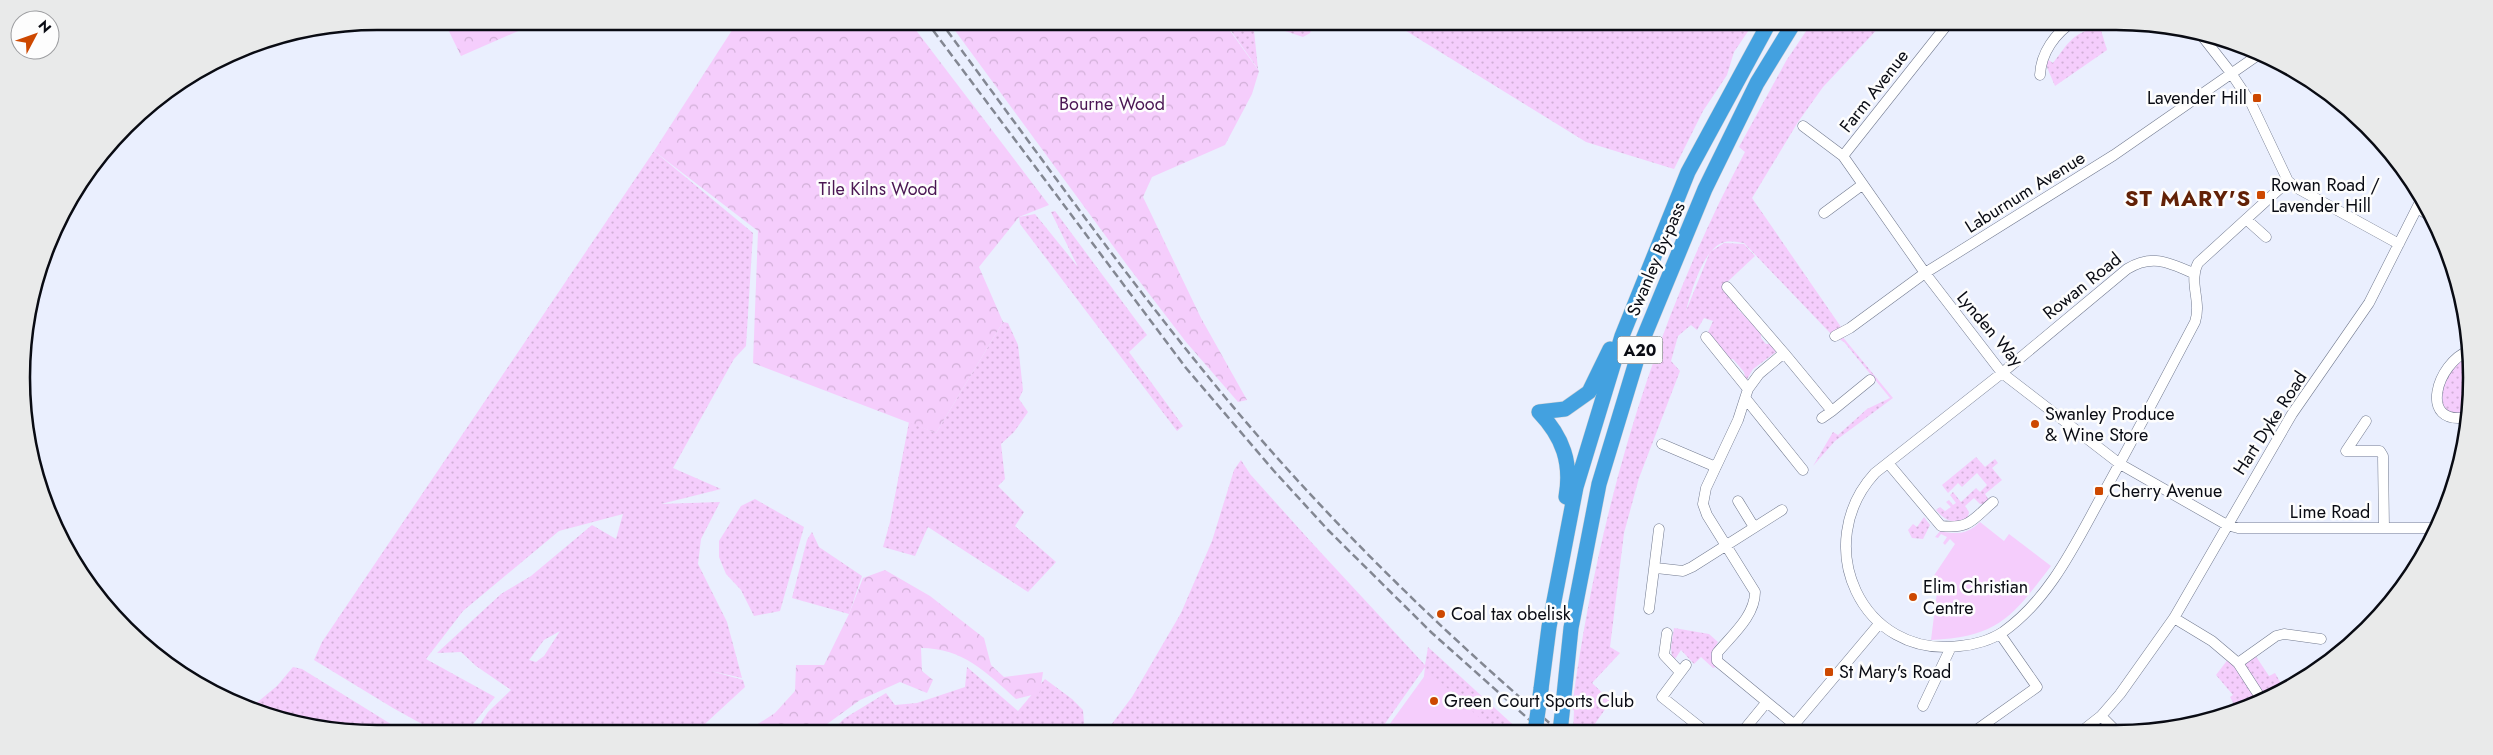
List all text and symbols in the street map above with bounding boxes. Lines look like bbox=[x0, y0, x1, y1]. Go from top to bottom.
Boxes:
north arrow bbox=[10, 10, 60, 60]
text: N bbox=[34, 16, 56, 37]
street label: Farm Avenue bbox=[1833, 44, 1915, 138]
place label: Lavender Hill bbox=[2147, 85, 2247, 111]
park label: Bourne Wood bbox=[1059, 91, 1165, 117]
marker: Lavender Hill bbox=[2251, 92, 2263, 104]
street label: Laburnum Avenue bbox=[1960, 145, 2090, 239]
place label: Rowan Road / Lavender Hill bbox=[2271, 172, 2380, 219]
park label: Tile Kilns Wood bbox=[818, 176, 938, 202]
district label: ST MARY'S bbox=[2125, 182, 2251, 214]
marker: Rowan Road / Lavender Hill bbox=[2255, 189, 2267, 201]
street label: Swanley By-pass bbox=[1620, 198, 1692, 320]
street label: Rowan Road bbox=[2037, 246, 2127, 326]
street label: Lynden Way bbox=[1951, 286, 2029, 372]
road number: A20 bbox=[1618, 336, 1662, 364]
street label: Hart Dyke Road bbox=[2227, 366, 2313, 480]
place label: Swanley Produce & Wine Store bbox=[2045, 401, 2175, 448]
marker: Swanley Produce & Wine Store bbox=[2029, 418, 2041, 430]
place label: Cherry Avenue bbox=[2109, 478, 2222, 504]
marker: Cherry Avenue bbox=[2093, 485, 2105, 497]
street label: Lime Road bbox=[2290, 499, 2370, 525]
place label: Elim Christian Centre bbox=[1923, 574, 2028, 621]
marker: Elim Christian Centre bbox=[1907, 591, 1919, 603]
place label: Coal tax obelisk bbox=[1451, 601, 1571, 627]
marker: Coal tax obelisk bbox=[1435, 608, 1447, 620]
place label: St Mary's Road bbox=[1839, 659, 1951, 685]
marker: St Mary's Road bbox=[1823, 666, 1835, 678]
place label: Green Court Sports Club bbox=[1444, 688, 1634, 714]
marker: Green Court Sports Club bbox=[1428, 695, 1440, 707]

